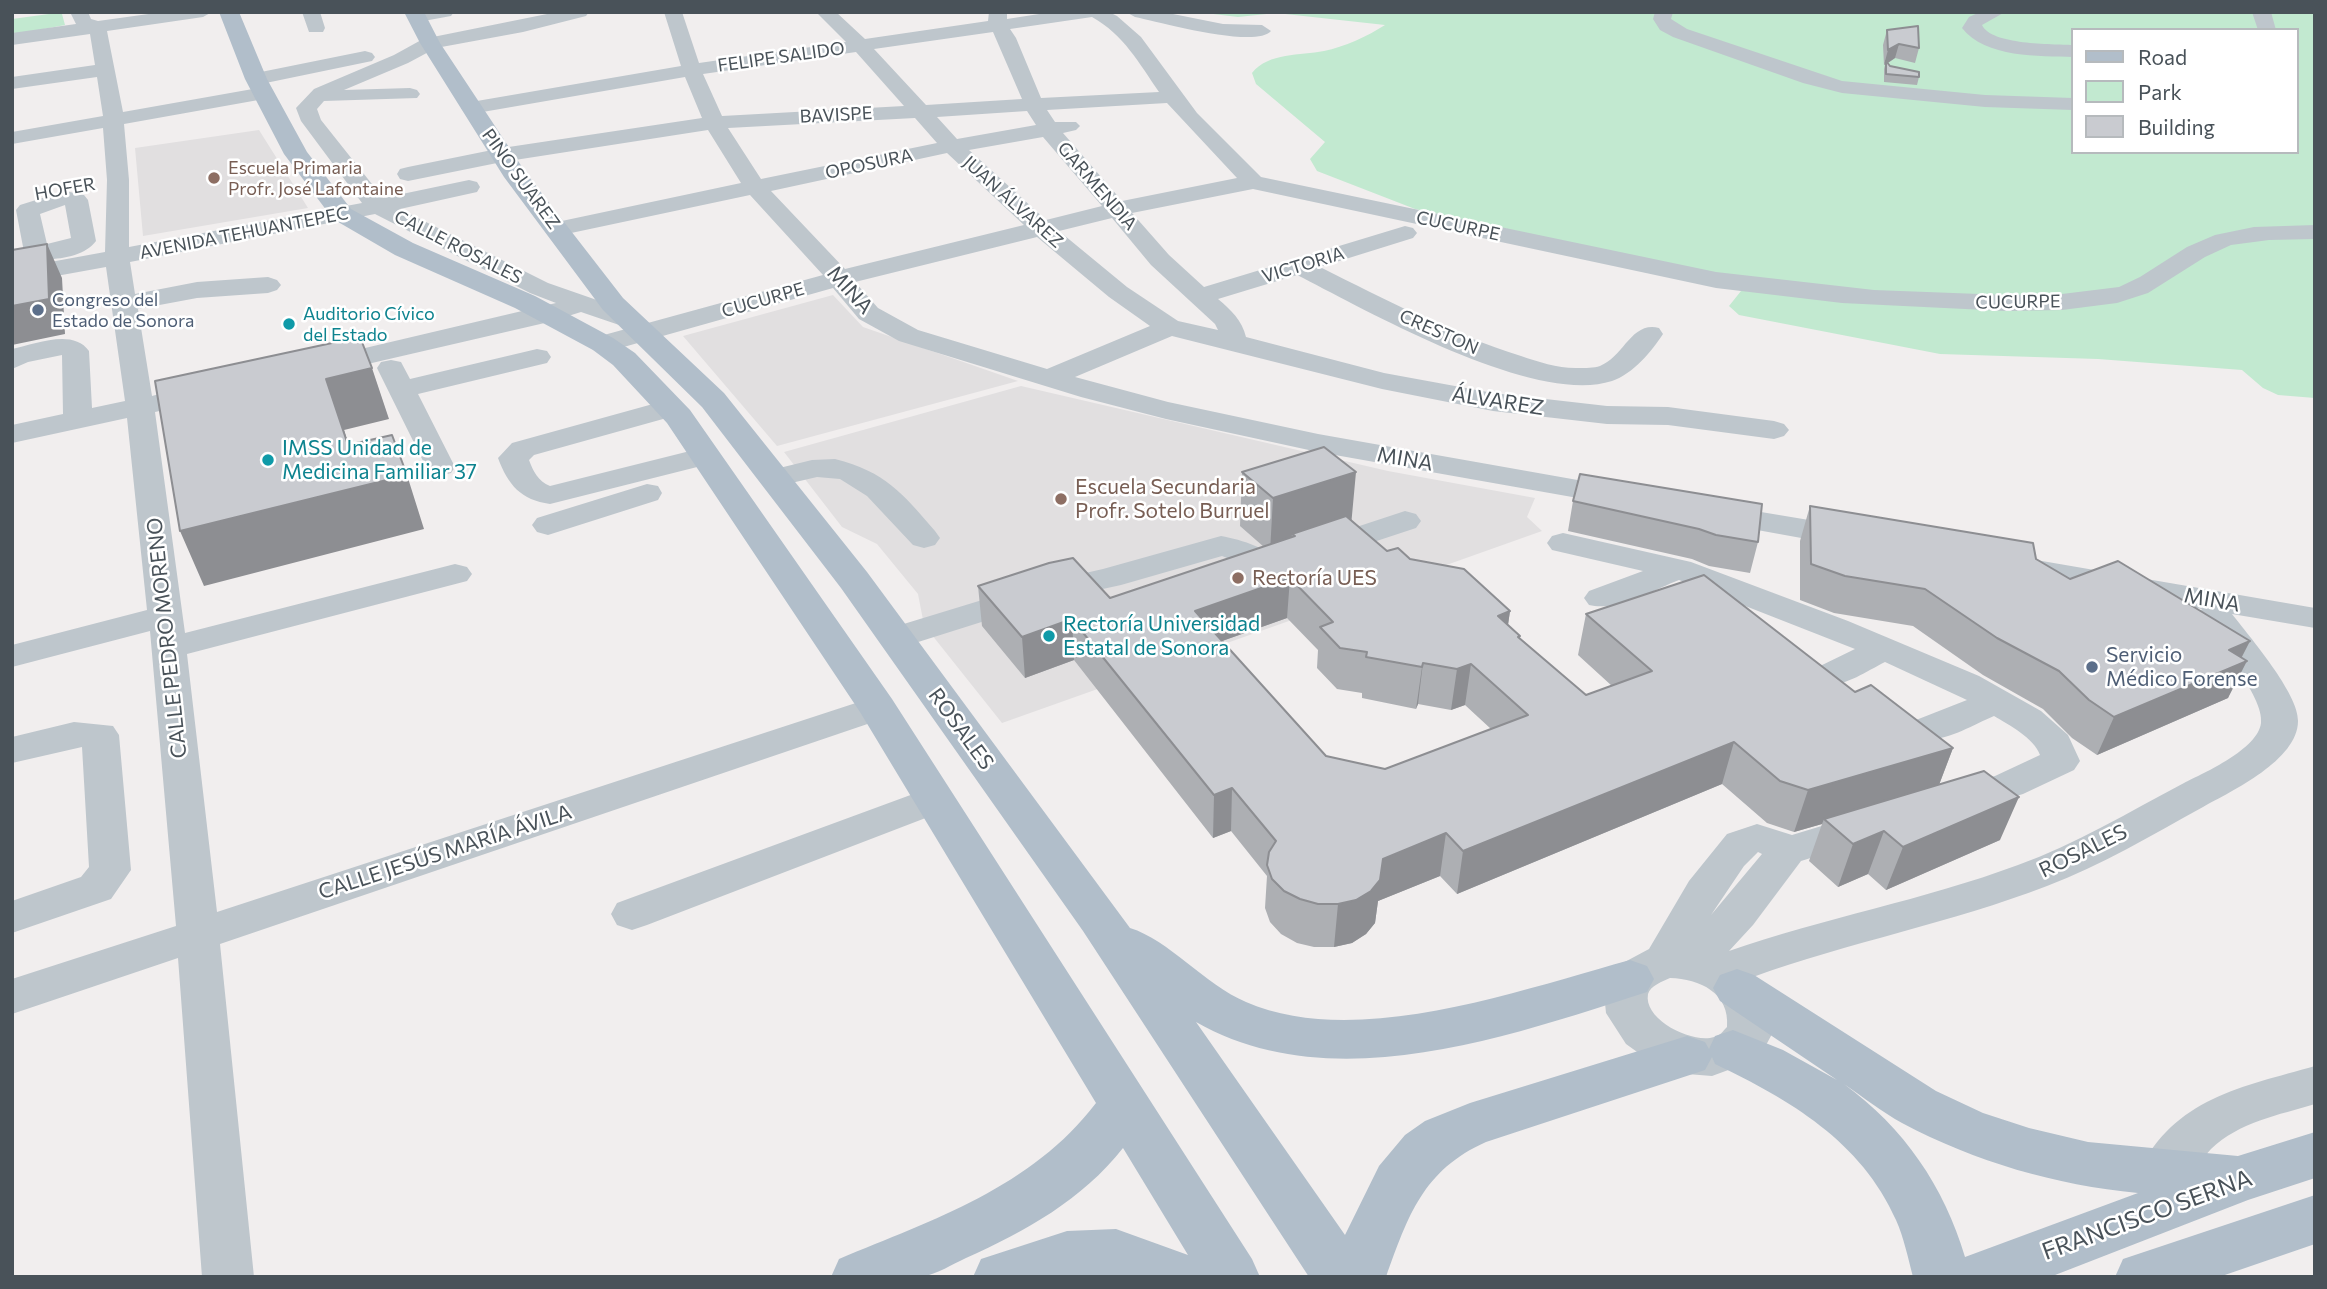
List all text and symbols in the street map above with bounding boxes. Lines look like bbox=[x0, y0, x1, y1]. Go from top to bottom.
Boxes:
legend bbox=[2072, 28, 2299, 154]
street label: FELIPE SALIDO bbox=[716, 37, 846, 77]
text: Road bbox=[2138, 44, 2187, 69]
text: Park bbox=[2138, 79, 2182, 104]
street label: BAVISPE bbox=[799, 102, 873, 128]
text: Building bbox=[2138, 114, 2215, 139]
street label: PINO SUAREZ bbox=[477, 125, 565, 233]
street label: GARMENDIA bbox=[1053, 137, 1141, 235]
street label: OPOSURA bbox=[823, 144, 915, 184]
street label: JUAN ÁLVAREZ bbox=[959, 152, 1067, 252]
place label: Escuela Primaria Profr. José Lafontaine bbox=[228, 157, 404, 200]
marker: Escuela Primaria Profr. José Lafontaine bbox=[206, 170, 222, 186]
street label: HOFER bbox=[33, 173, 97, 205]
street label: AVENIDA TEHUANTEPEC bbox=[138, 202, 350, 264]
street label: CALLE ROSALES bbox=[391, 205, 525, 289]
street label: CUCURPE bbox=[1414, 207, 1502, 245]
street label: VICTORIA bbox=[1259, 242, 1347, 288]
street label: MINA bbox=[822, 261, 878, 319]
street label: CUCURPE bbox=[719, 278, 807, 322]
place label: Congreso del Estado de Sonora bbox=[52, 289, 194, 332]
street label: CUCURPE bbox=[1975, 290, 2061, 314]
marker: Congreso del Estado de Sonora bbox=[30, 302, 46, 318]
place label: Auditorio Cívico del Estado bbox=[303, 303, 435, 346]
street label: CRESTON bbox=[1396, 305, 1482, 359]
marker: Auditorio Cívico del Estado bbox=[281, 316, 297, 332]
street label: ÁLVAREZ bbox=[1450, 381, 1546, 421]
place label: IMSS Unidad de Medicina Familiar 37 bbox=[282, 435, 477, 485]
street label: MINA bbox=[1375, 442, 1435, 476]
marker: IMSS Unidad de Medicina Familiar 37 bbox=[260, 452, 276, 468]
place label: Escuela Secundaria Profr. Sotelo Burruel bbox=[1075, 474, 1270, 524]
marker: Escuela Secundaria Profr. Sotelo Burruel bbox=[1053, 491, 1069, 507]
street label: CALLE PEDRO MORENO bbox=[142, 516, 192, 760]
place label: Rectoría UES bbox=[1252, 565, 1377, 591]
marker: Rectoría UES bbox=[1230, 570, 1246, 586]
street label: MINA bbox=[2182, 583, 2242, 617]
place label: Rectoría Universidad Estatal de Sonora bbox=[1063, 611, 1260, 661]
marker: Rectoría Universidad Estatal de Sonora bbox=[1041, 628, 1057, 644]
place label: Servicio Médico Forense bbox=[2106, 642, 2258, 692]
marker: Servicio Médico Forense bbox=[2084, 659, 2100, 675]
street label: ROSALES bbox=[923, 683, 999, 775]
street label: CALLE JESÚS MARÍA ÁVILA bbox=[315, 799, 575, 905]
street label: ROSALES bbox=[2035, 819, 2131, 883]
street label: FRANCISCO SERNA bbox=[2038, 1164, 2256, 1266]

